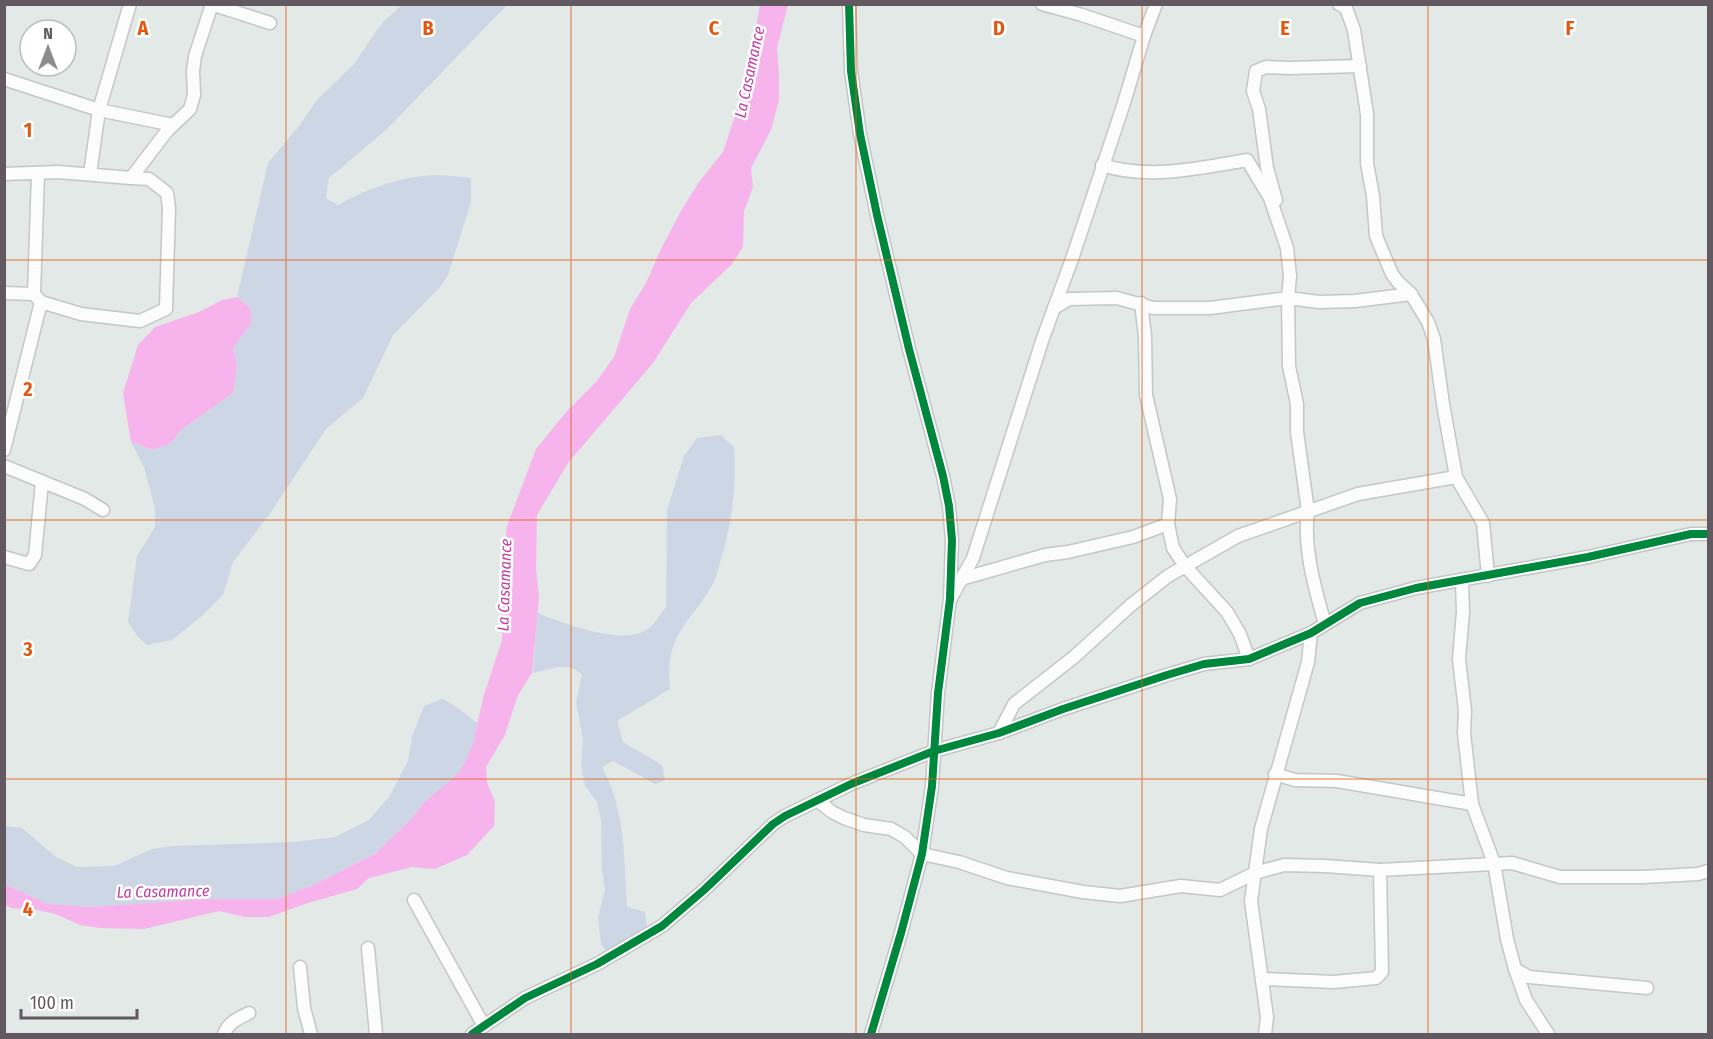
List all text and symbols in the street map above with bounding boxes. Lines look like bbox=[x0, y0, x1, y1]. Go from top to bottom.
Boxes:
text: A bbox=[137, 16, 150, 40]
text: B bbox=[422, 16, 434, 40]
text: C bbox=[709, 16, 720, 40]
text: D bbox=[993, 16, 1005, 40]
text: E bbox=[1280, 16, 1290, 40]
text: F bbox=[1566, 16, 1575, 40]
north arrow bbox=[18, 18, 78, 78]
text: N bbox=[43, 24, 53, 43]
water label: La Casamance bbox=[731, 24, 769, 119]
text: 1 bbox=[24, 118, 32, 142]
text: 2 bbox=[22, 377, 33, 401]
water label: La Casamance bbox=[493, 538, 516, 632]
text: 3 bbox=[22, 637, 33, 661]
water label: La Casamance bbox=[116, 881, 210, 902]
text: 4 bbox=[23, 897, 33, 921]
scale bar bbox=[21, 982, 136, 1020]
text: 100 m bbox=[30, 992, 74, 1014]

